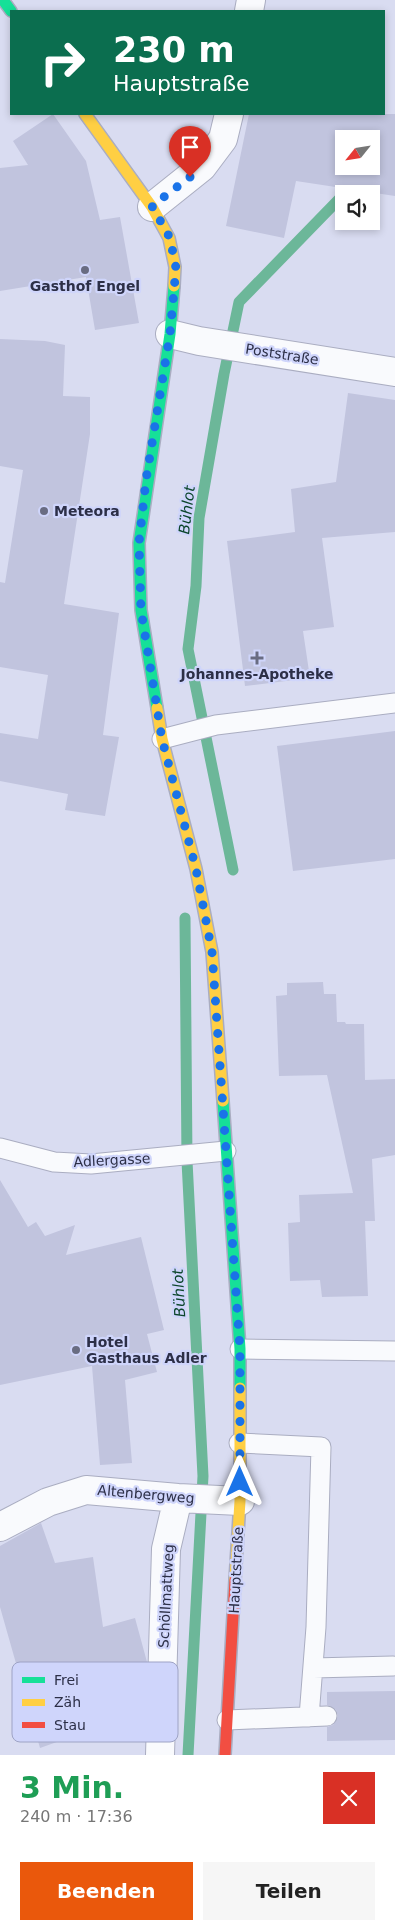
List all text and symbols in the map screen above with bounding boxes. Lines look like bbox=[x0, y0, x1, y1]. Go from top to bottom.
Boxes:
icon: right bbox=[30, 30, 95, 95]
text: 230 m bbox=[113, 30, 235, 70]
text: Hauptstraße bbox=[113, 71, 250, 96]
pin bbox=[169, 126, 211, 177]
north arrow bbox=[335, 130, 380, 175]
map controls bbox=[335, 130, 380, 230]
icon: arrive bbox=[176, 133, 204, 161]
button: sound bbox=[335, 185, 380, 230]
marker: Gasthof Engel bbox=[79, 264, 91, 276]
place label: Gasthof Engel bbox=[30, 278, 140, 294]
street label: Poststraße bbox=[244, 340, 320, 368]
water label: Bühlot bbox=[175, 484, 199, 535]
place label: Meteora bbox=[54, 503, 120, 519]
marker: Meteora bbox=[38, 505, 50, 517]
marker: Johannes-Apotheke bbox=[251, 652, 263, 664]
place label: Johannes-Apotheke bbox=[180, 666, 333, 682]
street label: Adlergasse bbox=[73, 1150, 151, 1170]
water label: Bühlot bbox=[169, 1267, 189, 1318]
place label: Hotel Gasthaus Adler bbox=[86, 1334, 207, 1366]
marker: Hotel Gasthaus Adler bbox=[70, 1344, 82, 1356]
position arrow bbox=[213, 1455, 265, 1507]
street label: Altenbergweg bbox=[97, 1482, 195, 1506]
street label: Hauptstraße bbox=[226, 1526, 246, 1614]
street label: Schöllmattweg bbox=[155, 1544, 177, 1648]
legend bbox=[12, 1662, 178, 1742]
text: Frei bbox=[54, 1672, 79, 1688]
text: Zäh bbox=[54, 1694, 81, 1710]
text: Stau bbox=[54, 1717, 86, 1733]
text: 3 Min. bbox=[20, 1770, 124, 1805]
button: close bbox=[323, 1772, 375, 1824]
text: 240 m · 17:36 bbox=[20, 1807, 133, 1826]
button: Beenden bbox=[20, 1862, 193, 1920]
button: Teilen bbox=[203, 1862, 375, 1920]

